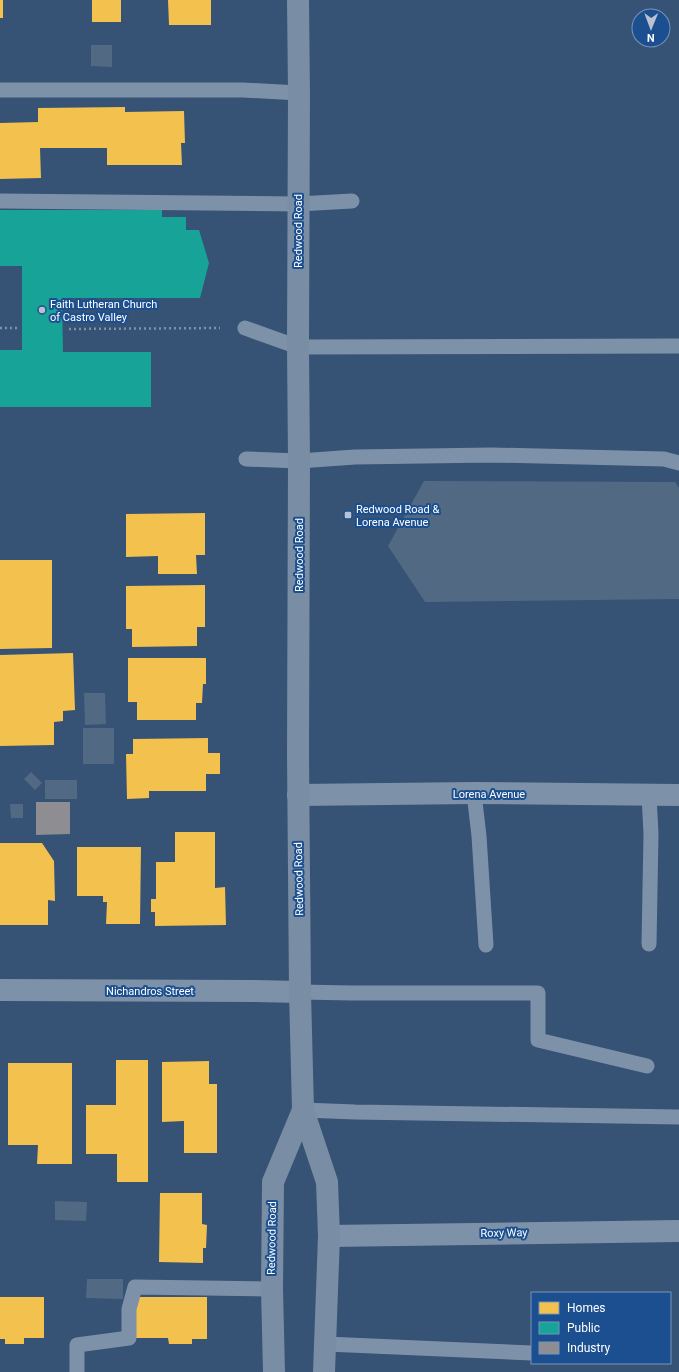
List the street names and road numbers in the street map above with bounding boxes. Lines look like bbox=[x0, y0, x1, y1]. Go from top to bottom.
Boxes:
street label: Redwood Road bbox=[292, 194, 305, 268]
street label: Redwood Road bbox=[293, 518, 306, 592]
street label: Lorena Avenue bbox=[453, 788, 525, 801]
street label: Redwood Road bbox=[292, 842, 306, 916]
street label: Nichandros Street bbox=[106, 985, 194, 998]
street label: Redwood Road bbox=[265, 1201, 279, 1275]
street label: Roxy Way bbox=[480, 1226, 528, 1240]

